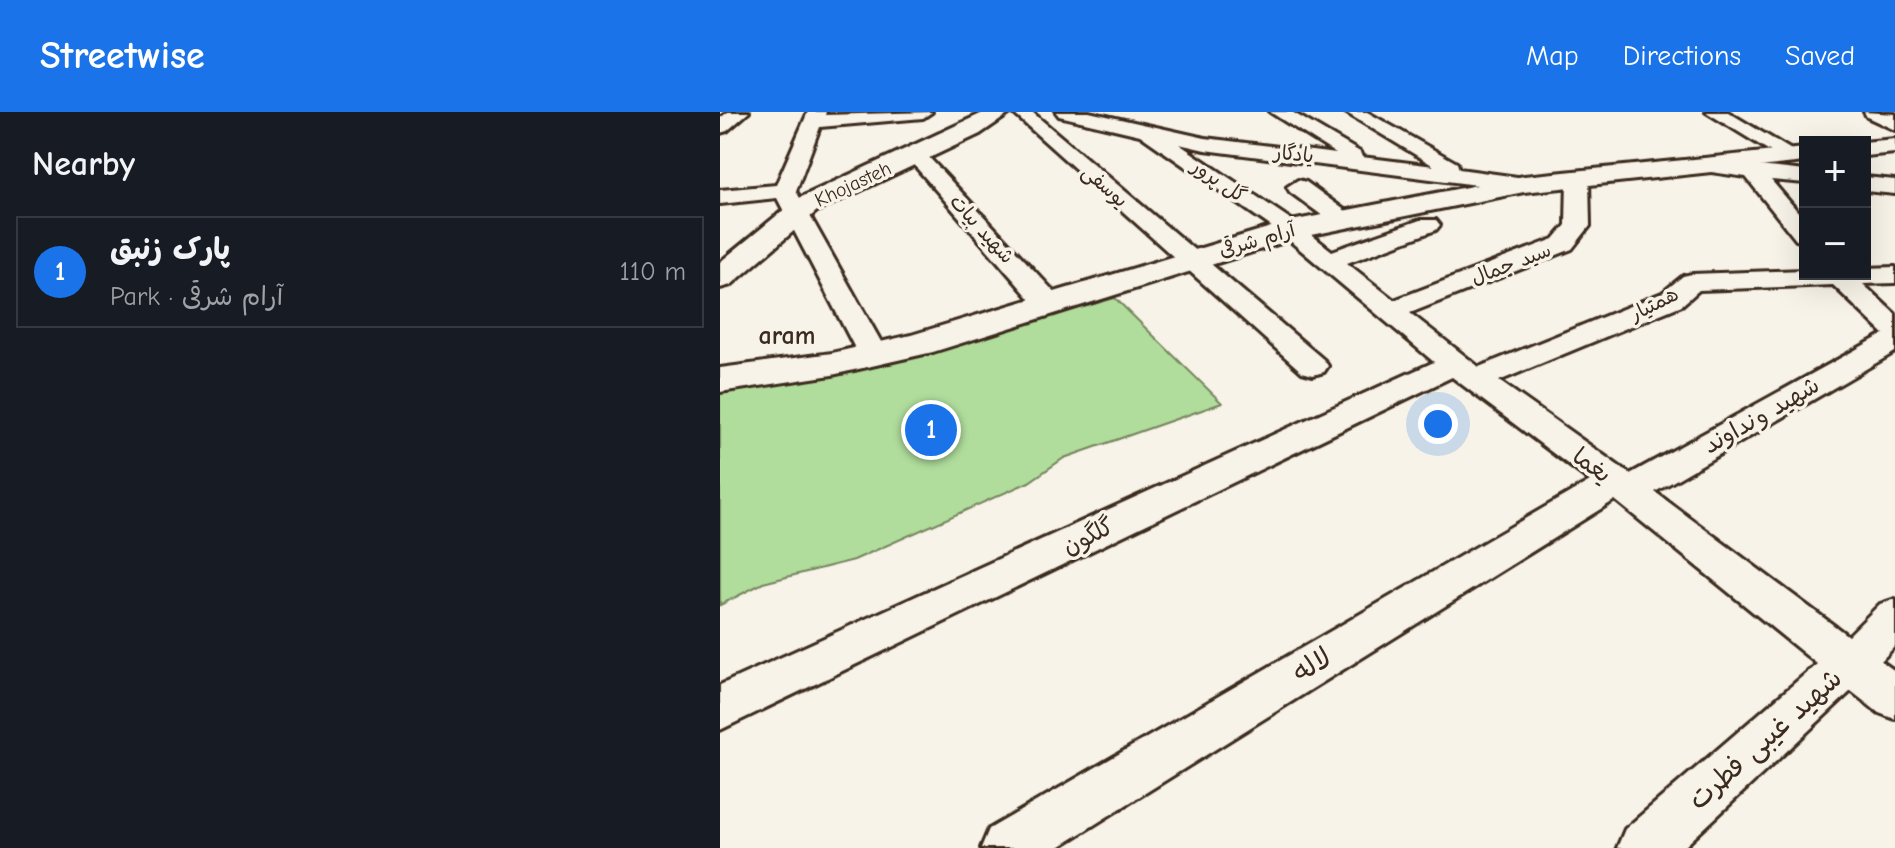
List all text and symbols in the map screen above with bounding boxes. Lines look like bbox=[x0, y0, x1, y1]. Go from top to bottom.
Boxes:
text: Streetwise bbox=[40, 34, 205, 78]
text: Map bbox=[1526, 40, 1579, 72]
text: Directions bbox=[1623, 40, 1741, 72]
text: Saved bbox=[1785, 40, 1855, 72]
map controls bbox=[1799, 136, 1871, 280]
button: + bbox=[1799, 136, 1871, 208]
street label: یادگار bbox=[1271, 140, 1315, 168]
text: Nearby bbox=[32, 144, 135, 184]
street label: گل پرور bbox=[1185, 153, 1251, 208]
street label: Khojasteh bbox=[811, 156, 895, 212]
street label: یوسفی bbox=[1077, 160, 1133, 213]
street label: شهید بیات bbox=[945, 190, 1019, 268]
button: − bbox=[1799, 208, 1871, 280]
street label: آرام شرقی bbox=[1216, 216, 1300, 265]
text: پارک زنبق bbox=[110, 232, 230, 267]
street label: سید جمال bbox=[1468, 238, 1554, 290]
text: 1 bbox=[55, 257, 65, 287]
text: 110 m bbox=[619, 257, 686, 287]
text: Park · آرام شرقی bbox=[110, 282, 283, 312]
street label: همتیار bbox=[1625, 282, 1682, 326]
district label: aram bbox=[759, 321, 815, 351]
street label: شهید ونداوند bbox=[1698, 371, 1825, 460]
pin: 1 bbox=[905, 400, 957, 460]
your location bbox=[1418, 404, 1458, 444]
street label: یغما bbox=[1567, 442, 1617, 488]
street label: گلگون bbox=[1058, 512, 1118, 561]
street label: لاله bbox=[1287, 641, 1337, 689]
street label: شهید غیبی فطرت bbox=[1682, 662, 1849, 817]

